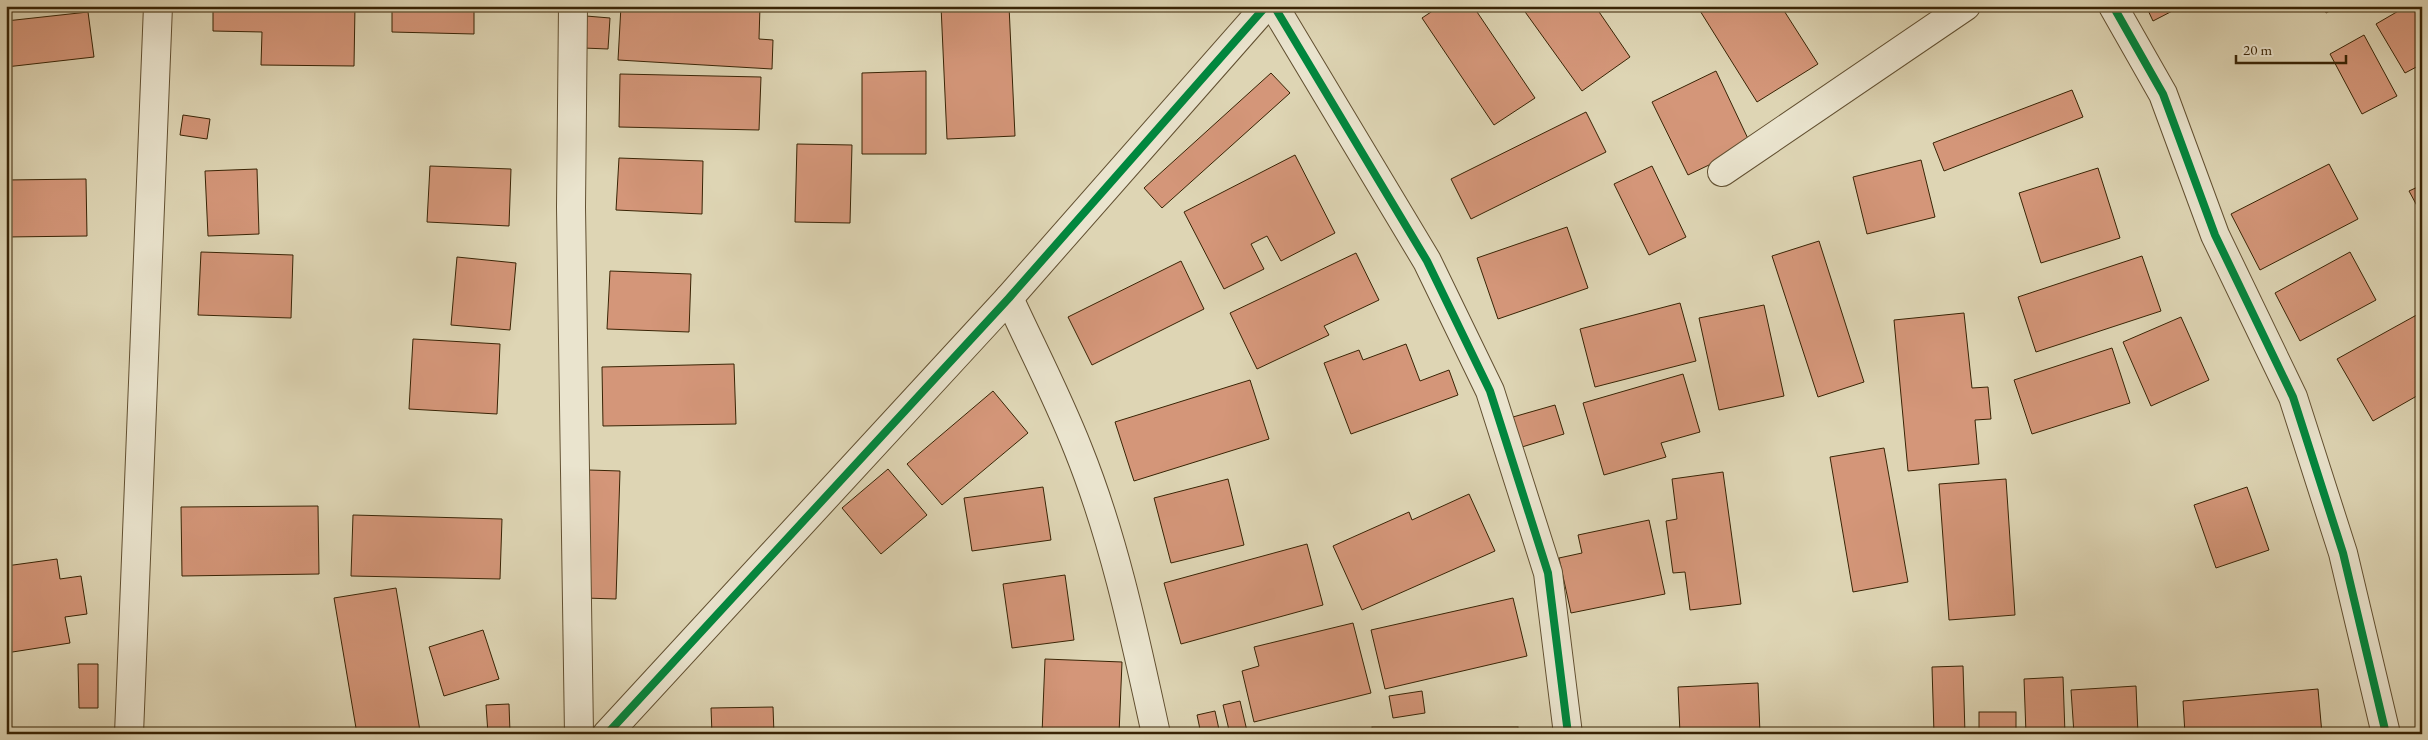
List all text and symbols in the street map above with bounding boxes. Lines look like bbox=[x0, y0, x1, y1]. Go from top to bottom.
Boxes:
scale bar bbox=[2236, 32, 2346, 64]
text: 20 m bbox=[2243, 40, 2272, 59]

